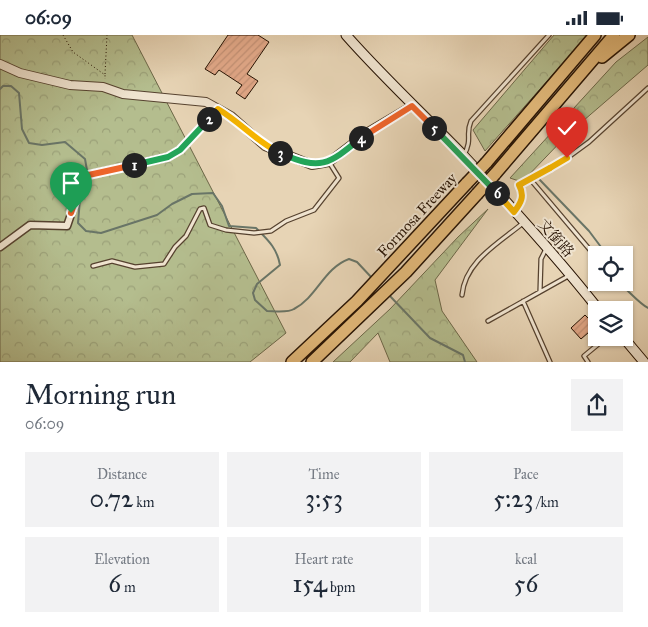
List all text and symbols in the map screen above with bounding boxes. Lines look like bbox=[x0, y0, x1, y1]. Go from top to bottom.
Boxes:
text: 06:09 bbox=[25, 6, 72, 29]
pin: 2 bbox=[196, 107, 222, 131]
pin bbox=[546, 107, 588, 158]
text: 2 bbox=[206, 111, 213, 128]
icon: check bbox=[553, 114, 581, 142]
pin: 5 bbox=[422, 115, 446, 141]
text: 5 bbox=[431, 120, 438, 137]
pin: 4 bbox=[348, 125, 374, 151]
text: 4 bbox=[358, 130, 365, 147]
pin: 3 bbox=[268, 141, 292, 165]
text: 3 bbox=[278, 145, 283, 162]
pin: 1 bbox=[122, 153, 146, 177]
text: 1 bbox=[132, 157, 137, 174]
pin bbox=[50, 162, 92, 213]
icon: arrive bbox=[57, 169, 85, 197]
street label: Formosa Freeway bbox=[373, 169, 461, 261]
pin: 6 bbox=[484, 181, 510, 205]
text: 6 bbox=[494, 185, 501, 202]
street label: 文銜路 bbox=[534, 215, 578, 261]
map controls bbox=[588, 246, 633, 346]
button: locate bbox=[588, 246, 633, 291]
button: layers bbox=[588, 301, 633, 346]
text: Morning run bbox=[25, 377, 176, 412]
button: share bbox=[571, 379, 623, 431]
text: 06:09 bbox=[25, 414, 64, 433]
text: Distance bbox=[97, 466, 147, 483]
text: Time bbox=[309, 466, 340, 483]
text: Pace bbox=[513, 466, 539, 483]
text: 0.72 bbox=[89, 483, 133, 514]
text: 3:53 bbox=[305, 483, 343, 514]
text: 5:23 bbox=[493, 483, 534, 514]
text: km bbox=[133, 494, 155, 511]
text: /km bbox=[534, 494, 559, 511]
text: Elevation bbox=[94, 551, 150, 568]
text: Heart rate bbox=[295, 551, 353, 568]
text: kcal bbox=[515, 551, 537, 568]
text: 6 bbox=[108, 568, 121, 599]
text: 154 bbox=[292, 568, 327, 599]
text: 56 bbox=[514, 568, 538, 599]
text: m bbox=[121, 579, 136, 596]
text: bpm bbox=[327, 579, 356, 596]

